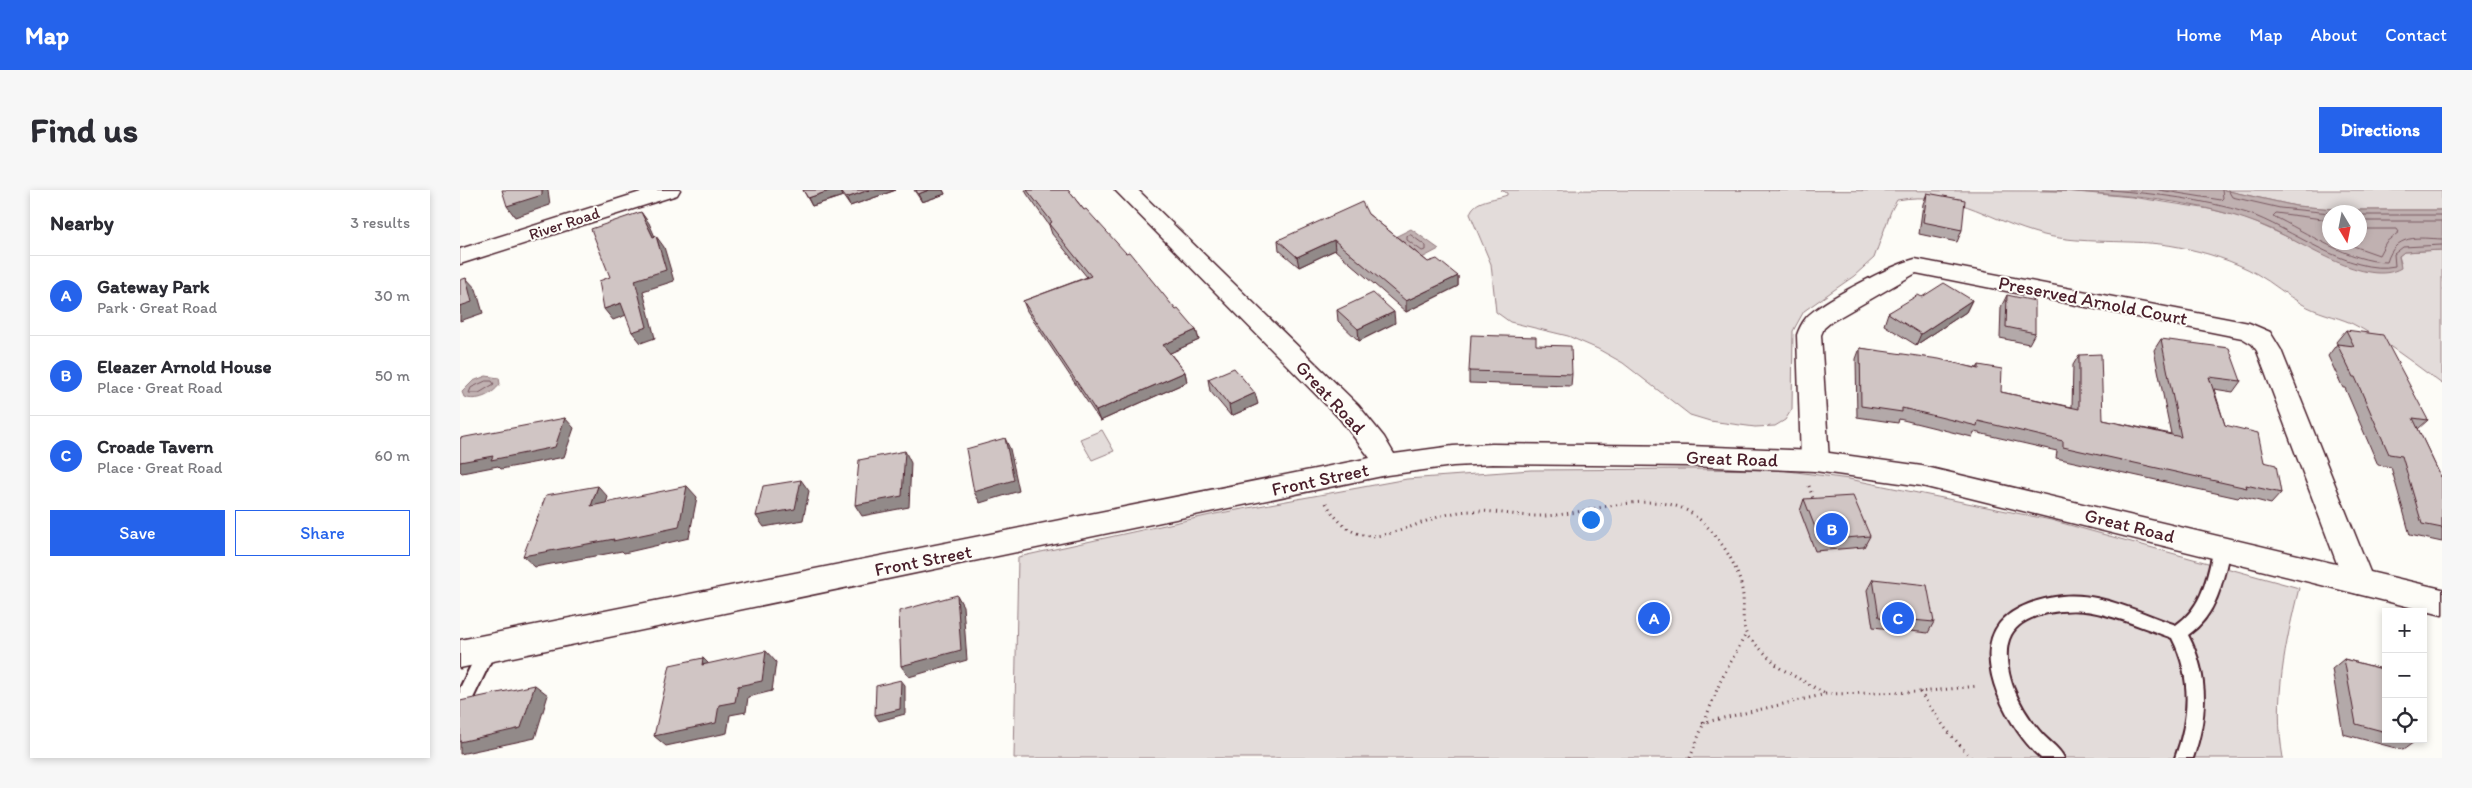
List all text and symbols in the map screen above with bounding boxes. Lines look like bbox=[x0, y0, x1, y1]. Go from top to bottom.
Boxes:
text: Map bbox=[25, 21, 69, 50]
text: Home bbox=[2176, 24, 2222, 46]
text: Map bbox=[2250, 24, 2283, 46]
text: About bbox=[2311, 24, 2357, 46]
text: Contact bbox=[2385, 24, 2447, 46]
button: Directions bbox=[2319, 107, 2442, 153]
text: Find us bbox=[30, 109, 138, 151]
street label: River Road bbox=[526, 203, 602, 244]
north arrow bbox=[2322, 205, 2367, 250]
text: Nearby bbox=[50, 210, 114, 235]
text: 3 results bbox=[350, 213, 410, 232]
street label: Preserved Arnold Court bbox=[1996, 271, 2189, 330]
text: Gateway Park bbox=[97, 275, 210, 298]
text: A bbox=[61, 286, 71, 305]
text: 30 m bbox=[374, 286, 410, 305]
text: Park · Great Road bbox=[97, 298, 217, 317]
text: Eleazer Arnold House bbox=[97, 355, 271, 378]
street label: Great Road bbox=[1291, 356, 1371, 439]
text: B bbox=[61, 366, 71, 385]
text: 50 m bbox=[375, 366, 410, 385]
text: Place · Great Road bbox=[97, 378, 223, 397]
text: Croade Tavern bbox=[97, 435, 213, 458]
street label: Great Road bbox=[1686, 445, 1779, 472]
text: C bbox=[61, 446, 71, 465]
text: 60 m bbox=[375, 446, 410, 465]
text: Place · Great Road bbox=[97, 458, 223, 477]
street label: Front Street bbox=[1269, 458, 1371, 501]
street label: Great Road bbox=[2082, 503, 2178, 548]
your location bbox=[1578, 507, 1604, 533]
button: Save bbox=[50, 510, 225, 556]
button: Share bbox=[235, 510, 410, 556]
pin: B bbox=[1816, 510, 1848, 548]
street label: Front Street bbox=[872, 540, 974, 581]
pin: A bbox=[1638, 599, 1670, 637]
pin: C bbox=[1882, 599, 1914, 637]
map controls bbox=[2382, 608, 2427, 743]
button: + bbox=[2382, 608, 2427, 653]
button: − bbox=[2382, 653, 2427, 698]
button: locate bbox=[2382, 698, 2427, 743]

